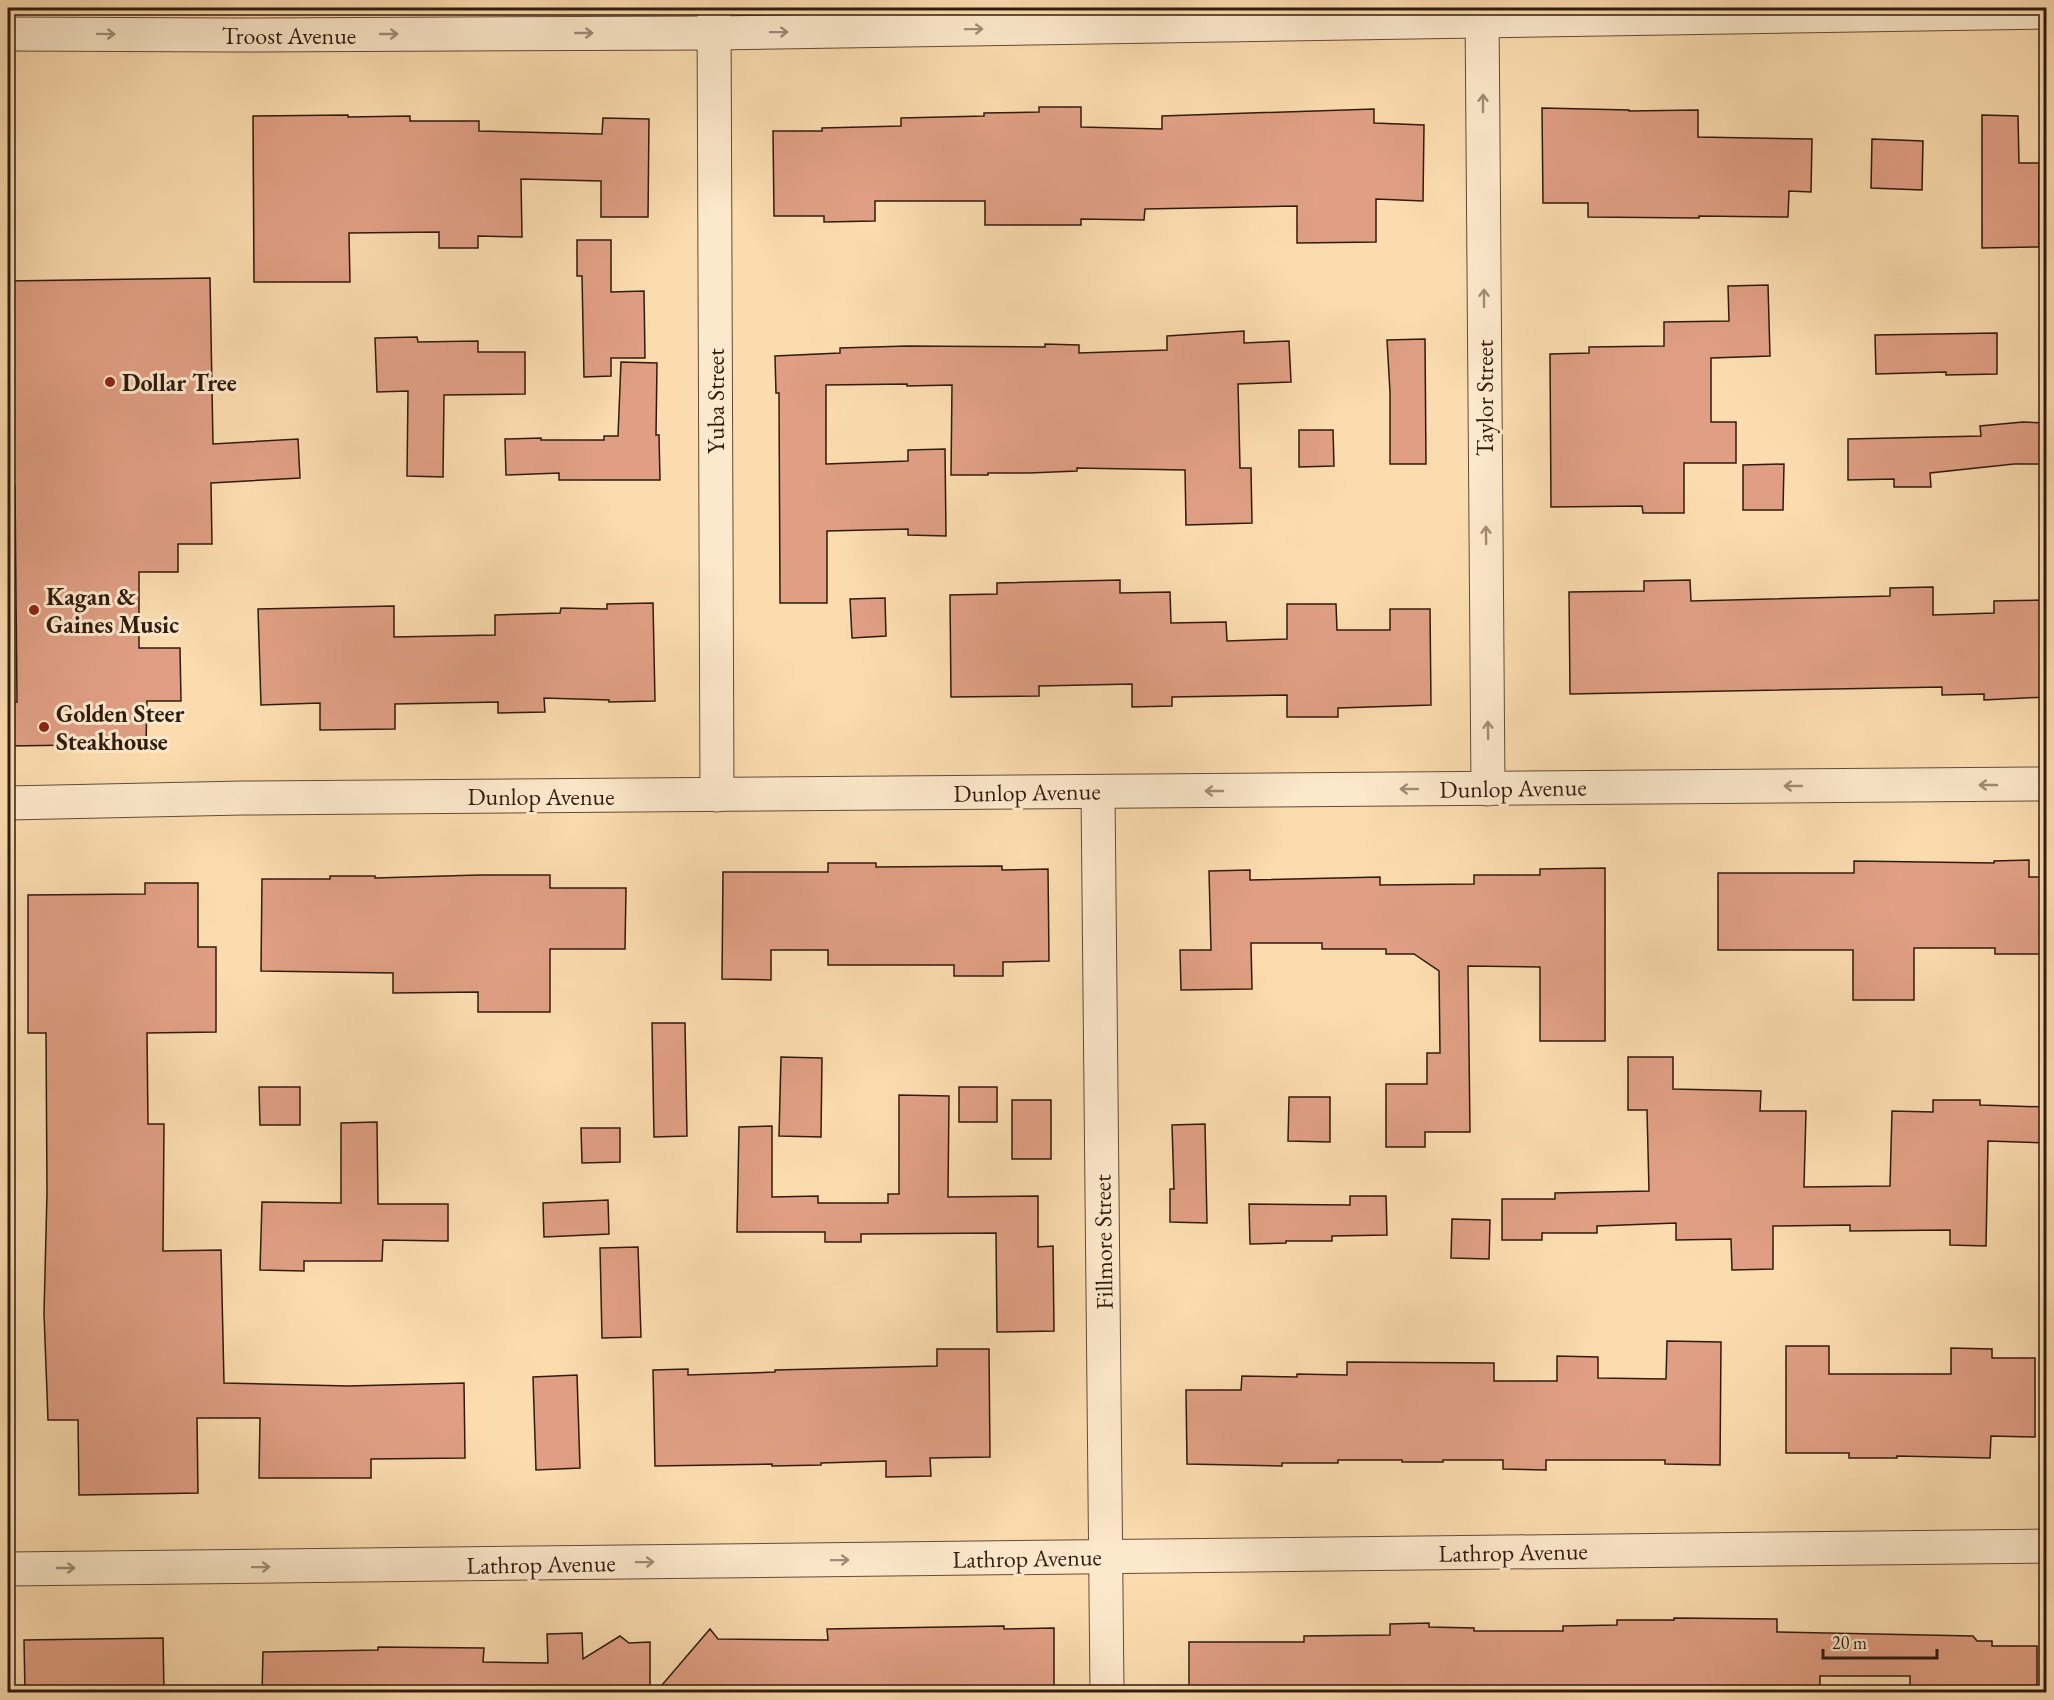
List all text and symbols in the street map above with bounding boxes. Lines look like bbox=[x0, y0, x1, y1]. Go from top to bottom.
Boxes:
street label: Troost Avenue bbox=[222, 20, 356, 51]
one-way arrow bbox=[964, 23, 984, 35]
one-way arrow bbox=[769, 26, 789, 38]
one-way arrow bbox=[574, 27, 594, 39]
one-way arrow bbox=[95, 28, 115, 39]
one-way arrow bbox=[379, 28, 399, 40]
one-way arrow bbox=[1477, 94, 1489, 114]
one-way arrow bbox=[1478, 289, 1490, 309]
street label: Taylor Street bbox=[1469, 339, 1500, 456]
street label: Yuba Street bbox=[700, 348, 731, 454]
place label: Dollar Tree bbox=[122, 367, 237, 398]
marker: Dollar Tree bbox=[103, 375, 117, 389]
one-way arrow bbox=[1480, 526, 1491, 546]
place label: Kagan & Gaines Music bbox=[46, 581, 179, 640]
marker: Kagan & Gaines Music bbox=[27, 603, 41, 617]
place label: Golden Steer Steakhouse bbox=[56, 698, 184, 757]
marker: Golden Steer Steakhouse bbox=[37, 720, 51, 734]
one-way arrow bbox=[1482, 721, 1494, 741]
street label: Dunlop Avenue bbox=[1439, 771, 1587, 805]
street label: Dunlop Avenue bbox=[953, 775, 1101, 809]
one-way arrow bbox=[1979, 779, 1999, 790]
one-way arrow bbox=[1784, 780, 1804, 792]
street label: Dunlop Avenue bbox=[467, 781, 615, 812]
one-way arrow bbox=[1400, 783, 1420, 795]
one-way arrow bbox=[1205, 785, 1225, 797]
street label: Fillmore Street bbox=[1086, 1174, 1120, 1310]
street label: Lathrop Avenue bbox=[1438, 1535, 1588, 1569]
street label: Lathrop Avenue bbox=[952, 1541, 1102, 1575]
street label: Lathrop Avenue bbox=[466, 1547, 616, 1581]
one-way arrow bbox=[829, 1554, 849, 1566]
one-way arrow bbox=[634, 1556, 654, 1568]
one-way arrow bbox=[250, 1561, 270, 1573]
one-way arrow bbox=[55, 1563, 75, 1574]
scale bar bbox=[1823, 1622, 1937, 1660]
text: 20 m bbox=[1832, 1631, 1867, 1654]

